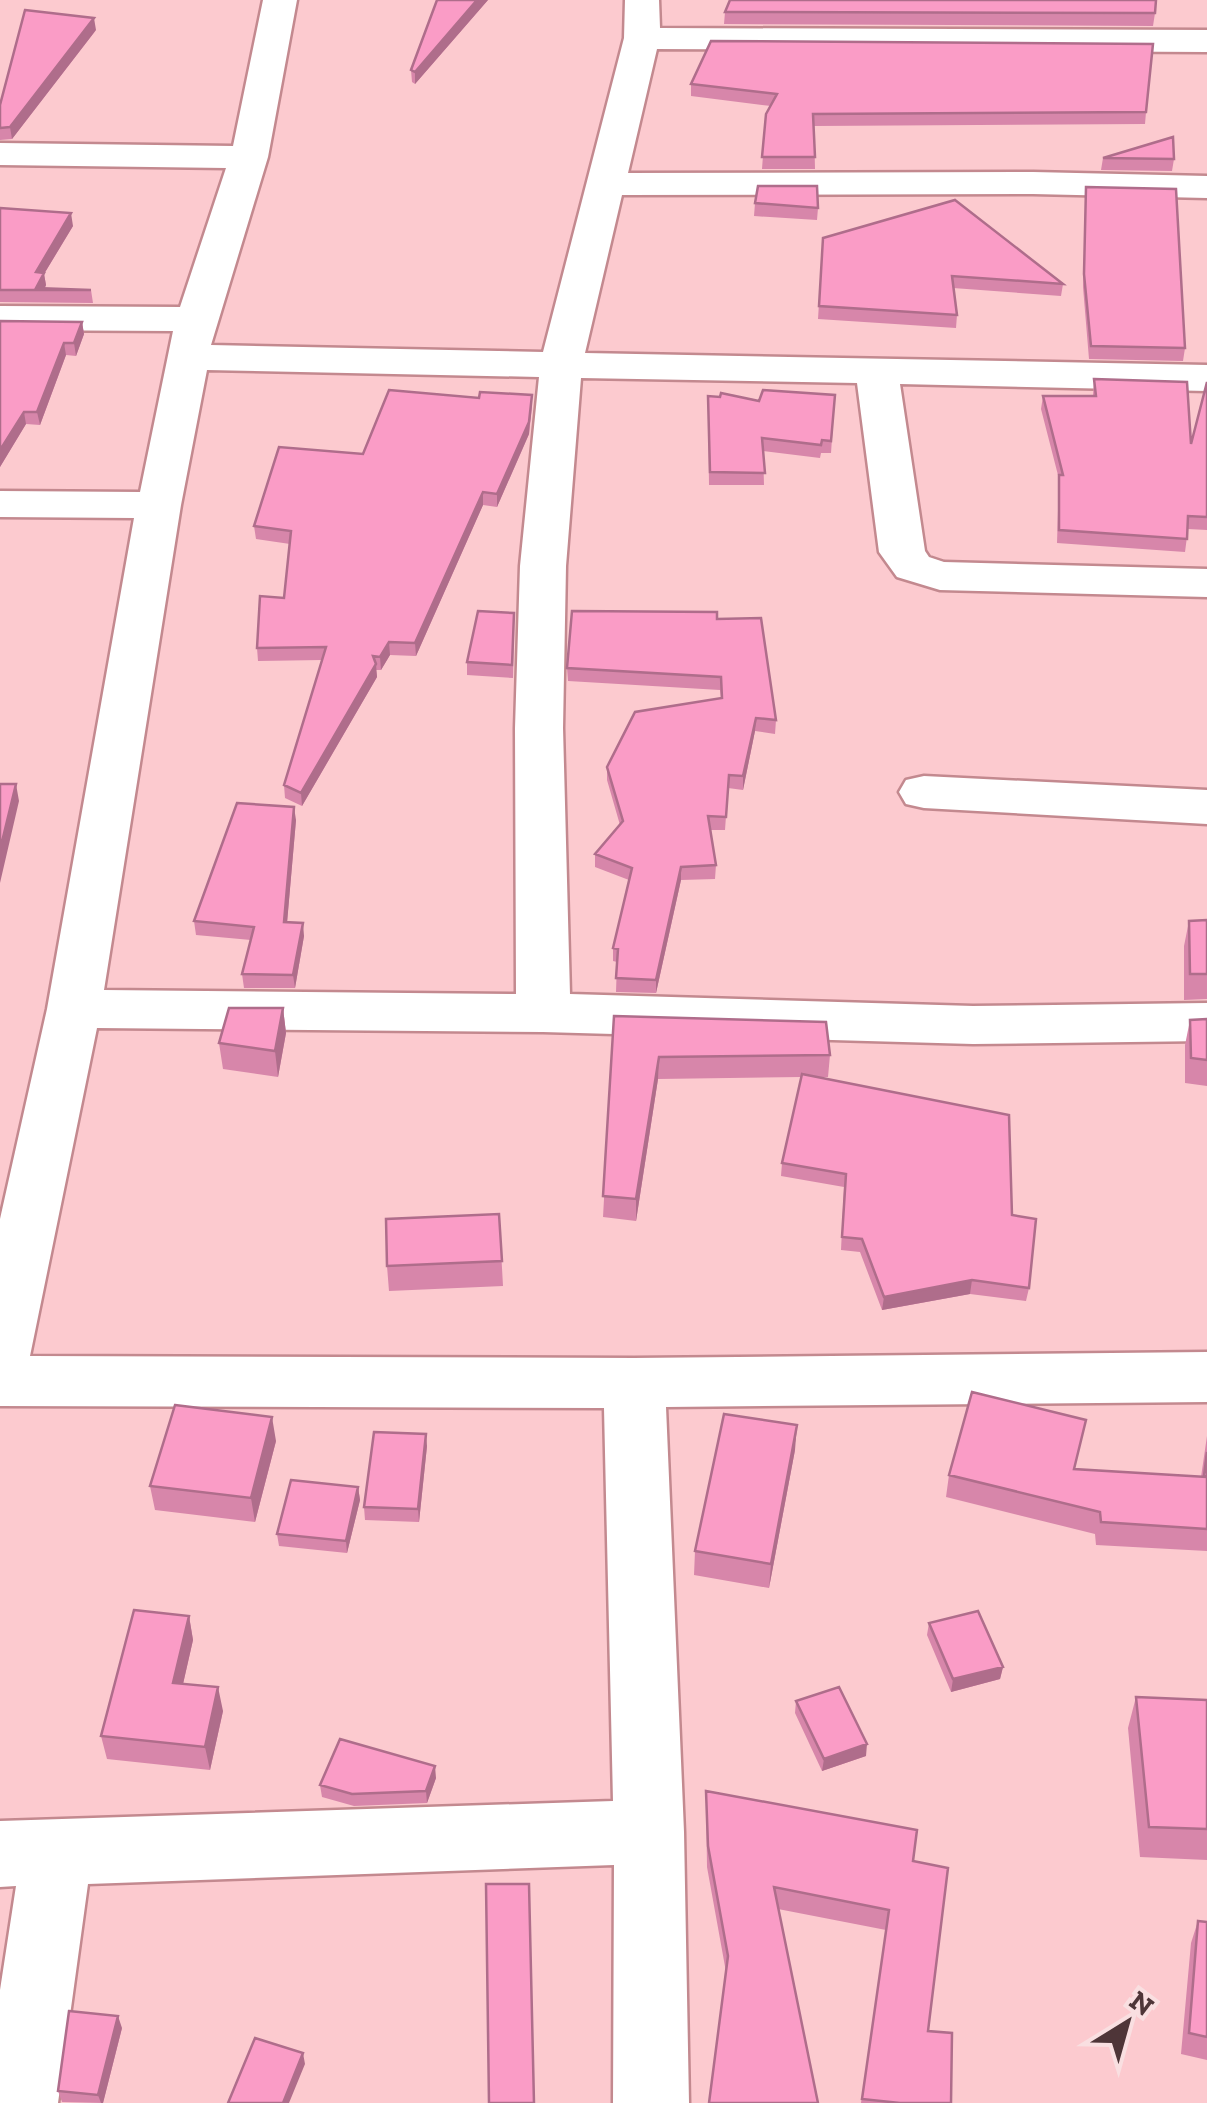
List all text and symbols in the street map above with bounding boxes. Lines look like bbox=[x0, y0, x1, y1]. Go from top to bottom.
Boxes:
north arrow bbox=[1077, 1973, 1177, 2073]
text: N bbox=[1123, 1984, 1160, 2023]

